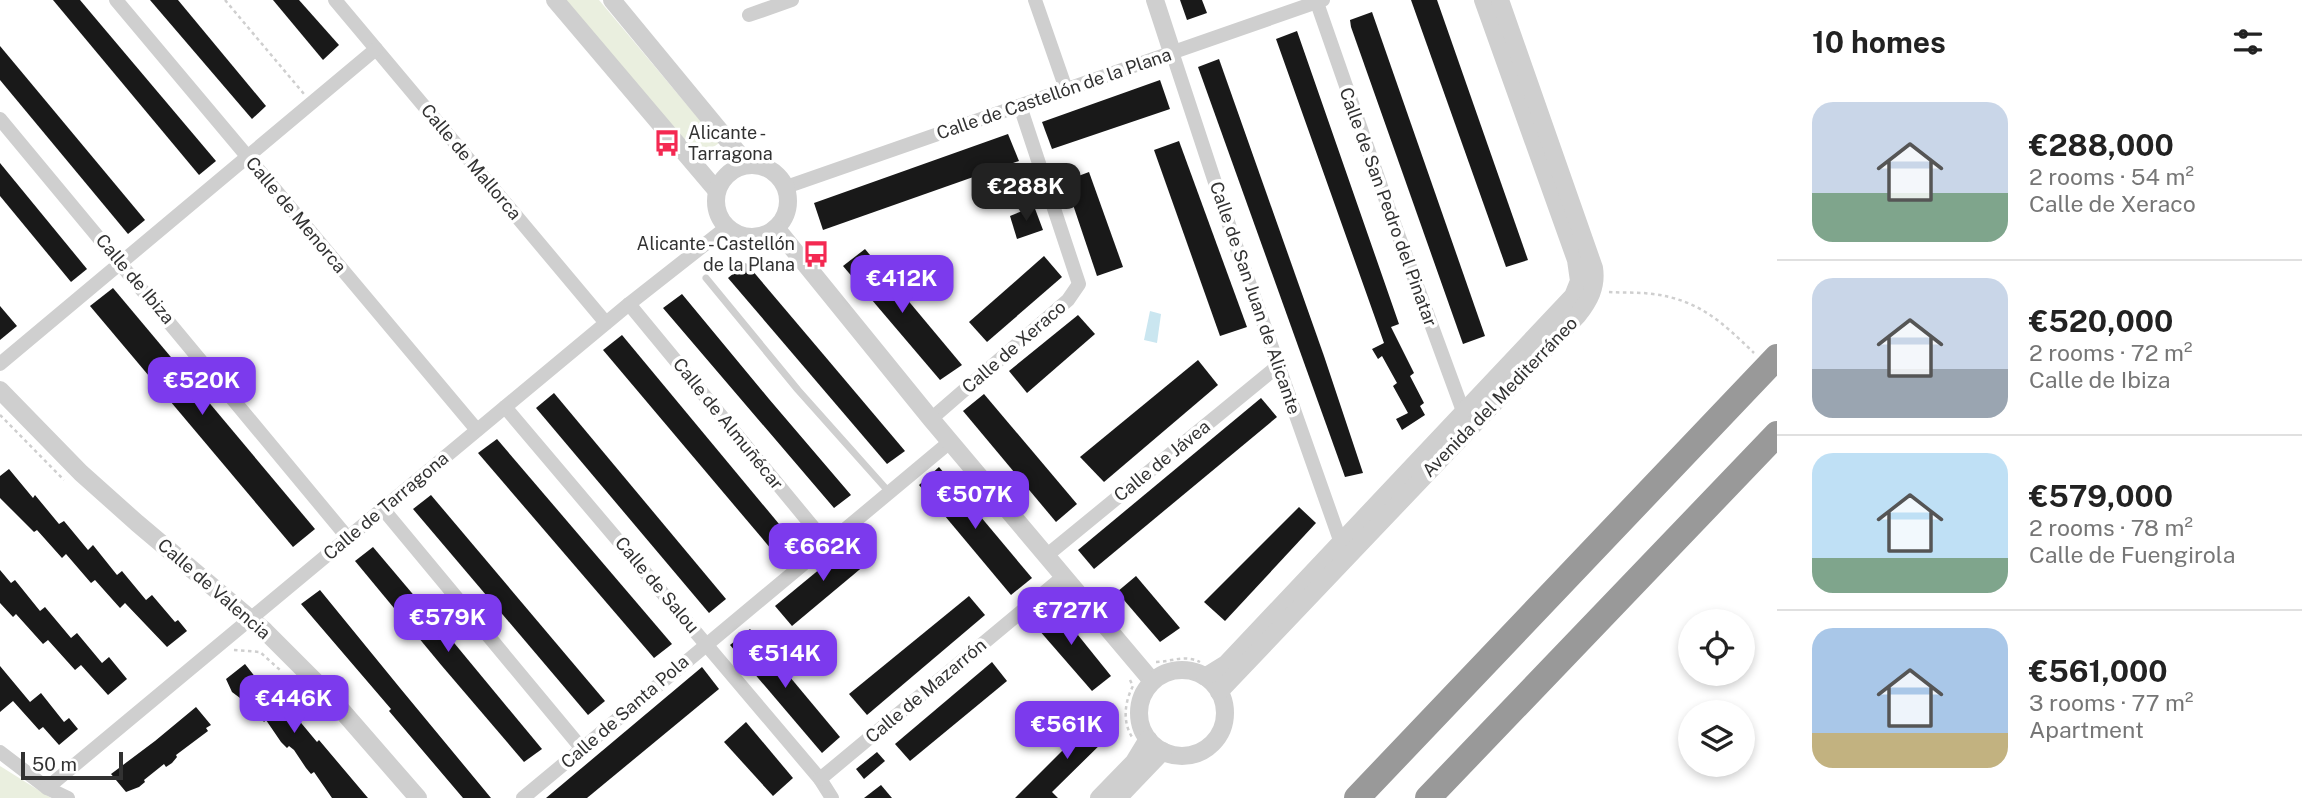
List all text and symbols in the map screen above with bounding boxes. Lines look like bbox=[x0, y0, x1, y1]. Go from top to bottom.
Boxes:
icon: filters bbox=[2229, 23, 2267, 61]
text: 10 homes bbox=[1812, 24, 1946, 60]
street label: Calle de Castellón de la Plana bbox=[934, 43, 1174, 144]
street label: Calle de San Pedro del Pinatar bbox=[1335, 85, 1442, 329]
street label: Calle de Mallorca bbox=[417, 100, 526, 224]
place label: Alicante - Tarragona bbox=[688, 122, 773, 164]
text: €288,000 bbox=[2029, 127, 2174, 163]
bus stop icon: Alicante - Tarragona bbox=[652, 128, 682, 158]
icon: home bbox=[1868, 130, 1952, 214]
street label: Calle de Menorca bbox=[242, 152, 351, 277]
text: 2 rooms · 54 m² bbox=[2029, 163, 2194, 190]
pin: €288K bbox=[977, 164, 1075, 223]
text: €288K bbox=[988, 172, 1064, 199]
street label: Calle de San Juan de Alicante bbox=[1206, 179, 1305, 417]
text: Calle de Xeraco bbox=[2029, 190, 2196, 217]
street label: Calle de Ibiza bbox=[92, 229, 179, 328]
place label: Alicante - Castellón de la Plana bbox=[637, 233, 795, 275]
bus stop icon: Alicante - Castellón de la Plana bbox=[801, 239, 831, 269]
pin: €412K bbox=[853, 256, 951, 315]
text: €412K bbox=[866, 264, 938, 291]
street label: Calle de Xeraco bbox=[958, 296, 1070, 397]
text: €520,000 bbox=[2029, 303, 2173, 339]
icon: home bbox=[1868, 306, 1952, 390]
street label: Avenida del Mediterráneo bbox=[1418, 312, 1582, 481]
text: 2 rooms · 72 m² bbox=[2029, 339, 2192, 366]
street label: Calle de Almuñécar bbox=[669, 354, 788, 494]
pin: €520K bbox=[153, 358, 251, 417]
text: €520K bbox=[164, 366, 240, 393]
text: Calle de Ibiza bbox=[2029, 366, 2171, 393]
street label: Calle de Jávea bbox=[1109, 416, 1214, 506]
street label: Calle de Tarragona bbox=[319, 447, 452, 564]
pin: €507K bbox=[926, 472, 1024, 531]
text: €579,000 bbox=[2029, 478, 2173, 514]
text: €507K bbox=[937, 480, 1013, 507]
icon: home bbox=[1868, 481, 1952, 565]
text: 2 rooms · 78 m² bbox=[2029, 514, 2193, 541]
pin: €662K bbox=[774, 524, 872, 583]
street label: Calle de Salou bbox=[611, 532, 704, 637]
text: €662K bbox=[785, 532, 861, 559]
street label: Calle de Valencia bbox=[154, 534, 275, 643]
text: Calle de Fuengirola bbox=[2029, 541, 2235, 568]
pin: €727K bbox=[1022, 588, 1120, 647]
pin: €579K bbox=[399, 594, 497, 654]
text: €727K bbox=[1034, 596, 1108, 623]
text: €579K bbox=[410, 603, 486, 630]
map controls bbox=[1678, 609, 1755, 777]
button: locate bbox=[1678, 609, 1755, 686]
pin: €514K bbox=[736, 630, 834, 690]
street label: Calle de Mazarrón bbox=[861, 634, 990, 747]
text: €514K bbox=[749, 639, 821, 666]
street label: Calle de Santa Pola bbox=[557, 651, 693, 773]
text: €561,000 bbox=[2029, 653, 2168, 689]
icon: home bbox=[1868, 656, 1952, 740]
pin: €446K bbox=[245, 676, 343, 735]
text: €446K bbox=[256, 684, 332, 711]
text: 3 rooms · 77 m² bbox=[2029, 689, 2193, 716]
button: layers bbox=[1678, 700, 1755, 777]
pin: €561K bbox=[1018, 702, 1116, 761]
text: €561K bbox=[1031, 710, 1103, 737]
text: Apartment bbox=[2029, 716, 2144, 743]
scale bar bbox=[21, 749, 122, 781]
text: 50 m bbox=[32, 753, 77, 775]

